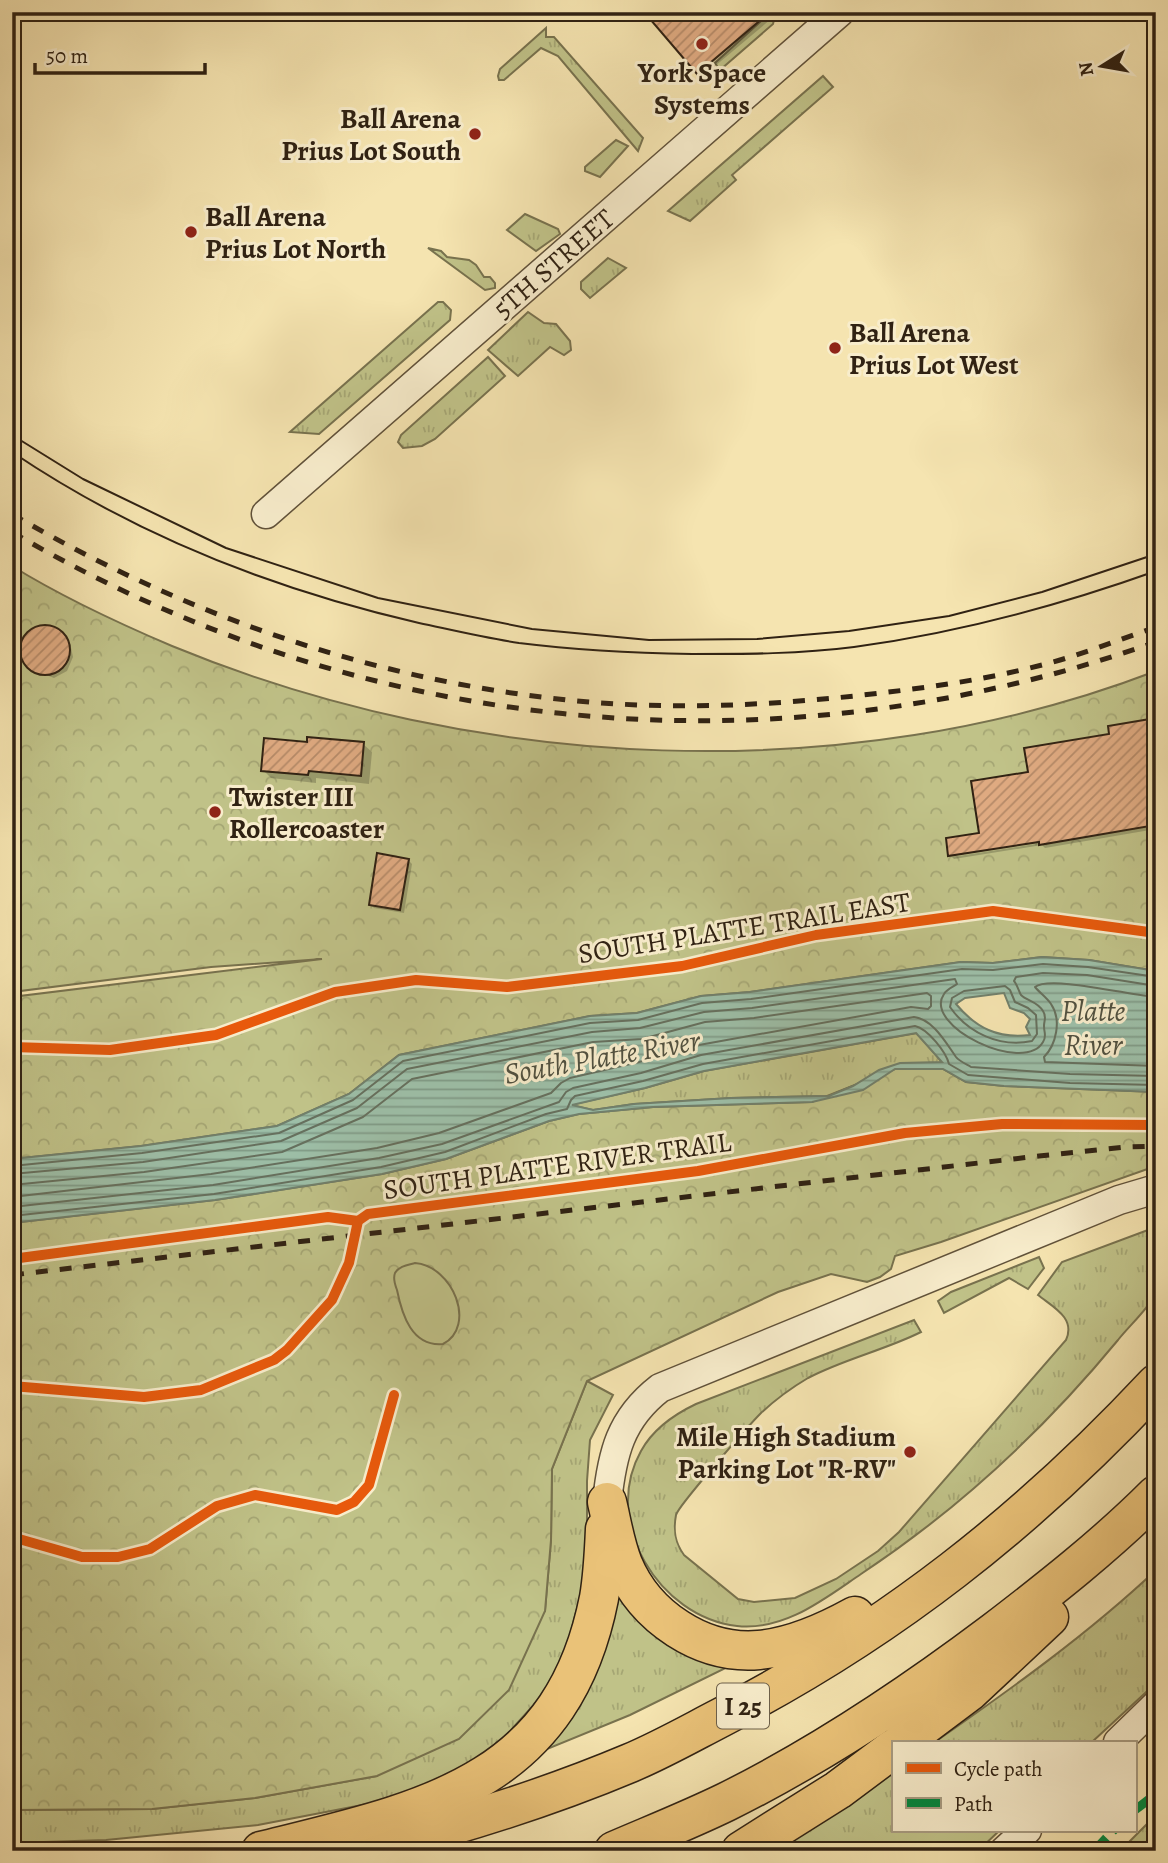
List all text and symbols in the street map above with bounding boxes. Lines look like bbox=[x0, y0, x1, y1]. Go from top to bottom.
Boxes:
scale bar bbox=[35, 32, 205, 76]
north arrow bbox=[1066, 32, 1136, 102]
marker: York Space Systems bbox=[694, 36, 710, 52]
text: 50 m bbox=[46, 42, 88, 70]
place label: York Space Systems bbox=[637, 54, 766, 124]
text: N bbox=[1072, 60, 1100, 78]
place label: Ball Arena Prius Lot South bbox=[281, 100, 461, 170]
marker: Ball Arena Prius Lot South bbox=[467, 126, 483, 142]
place label: Ball Arena Prius Lot North bbox=[205, 198, 386, 268]
street label: 5TH STREET bbox=[485, 200, 623, 327]
marker: Ball Arena Prius Lot North bbox=[183, 224, 199, 240]
place label: Ball Arena Prius Lot West bbox=[849, 314, 1019, 384]
marker: Ball Arena Prius Lot West bbox=[827, 340, 843, 356]
place label: Twister III Rollercoaster bbox=[229, 778, 385, 848]
marker: Twister III Rollercoaster bbox=[207, 804, 223, 820]
street label: SOUTH PLATTE TRAIL EAST bbox=[575, 883, 913, 973]
water label: Platte River bbox=[1061, 991, 1126, 1065]
water label: South Platte River bbox=[501, 1020, 705, 1094]
street label: SOUTH PLATTE RIVER TRAIL bbox=[381, 1123, 734, 1209]
place label: Mile High Stadium Parking Lot "R-RV" bbox=[676, 1418, 896, 1488]
marker: Mile High Stadium Parking Lot "R-RV" bbox=[902, 1444, 918, 1460]
road number: I 25 bbox=[717, 1684, 769, 1728]
legend bbox=[892, 1741, 1136, 1832]
text: Cycle path bbox=[954, 1755, 1043, 1783]
text: Path bbox=[954, 1790, 993, 1818]

